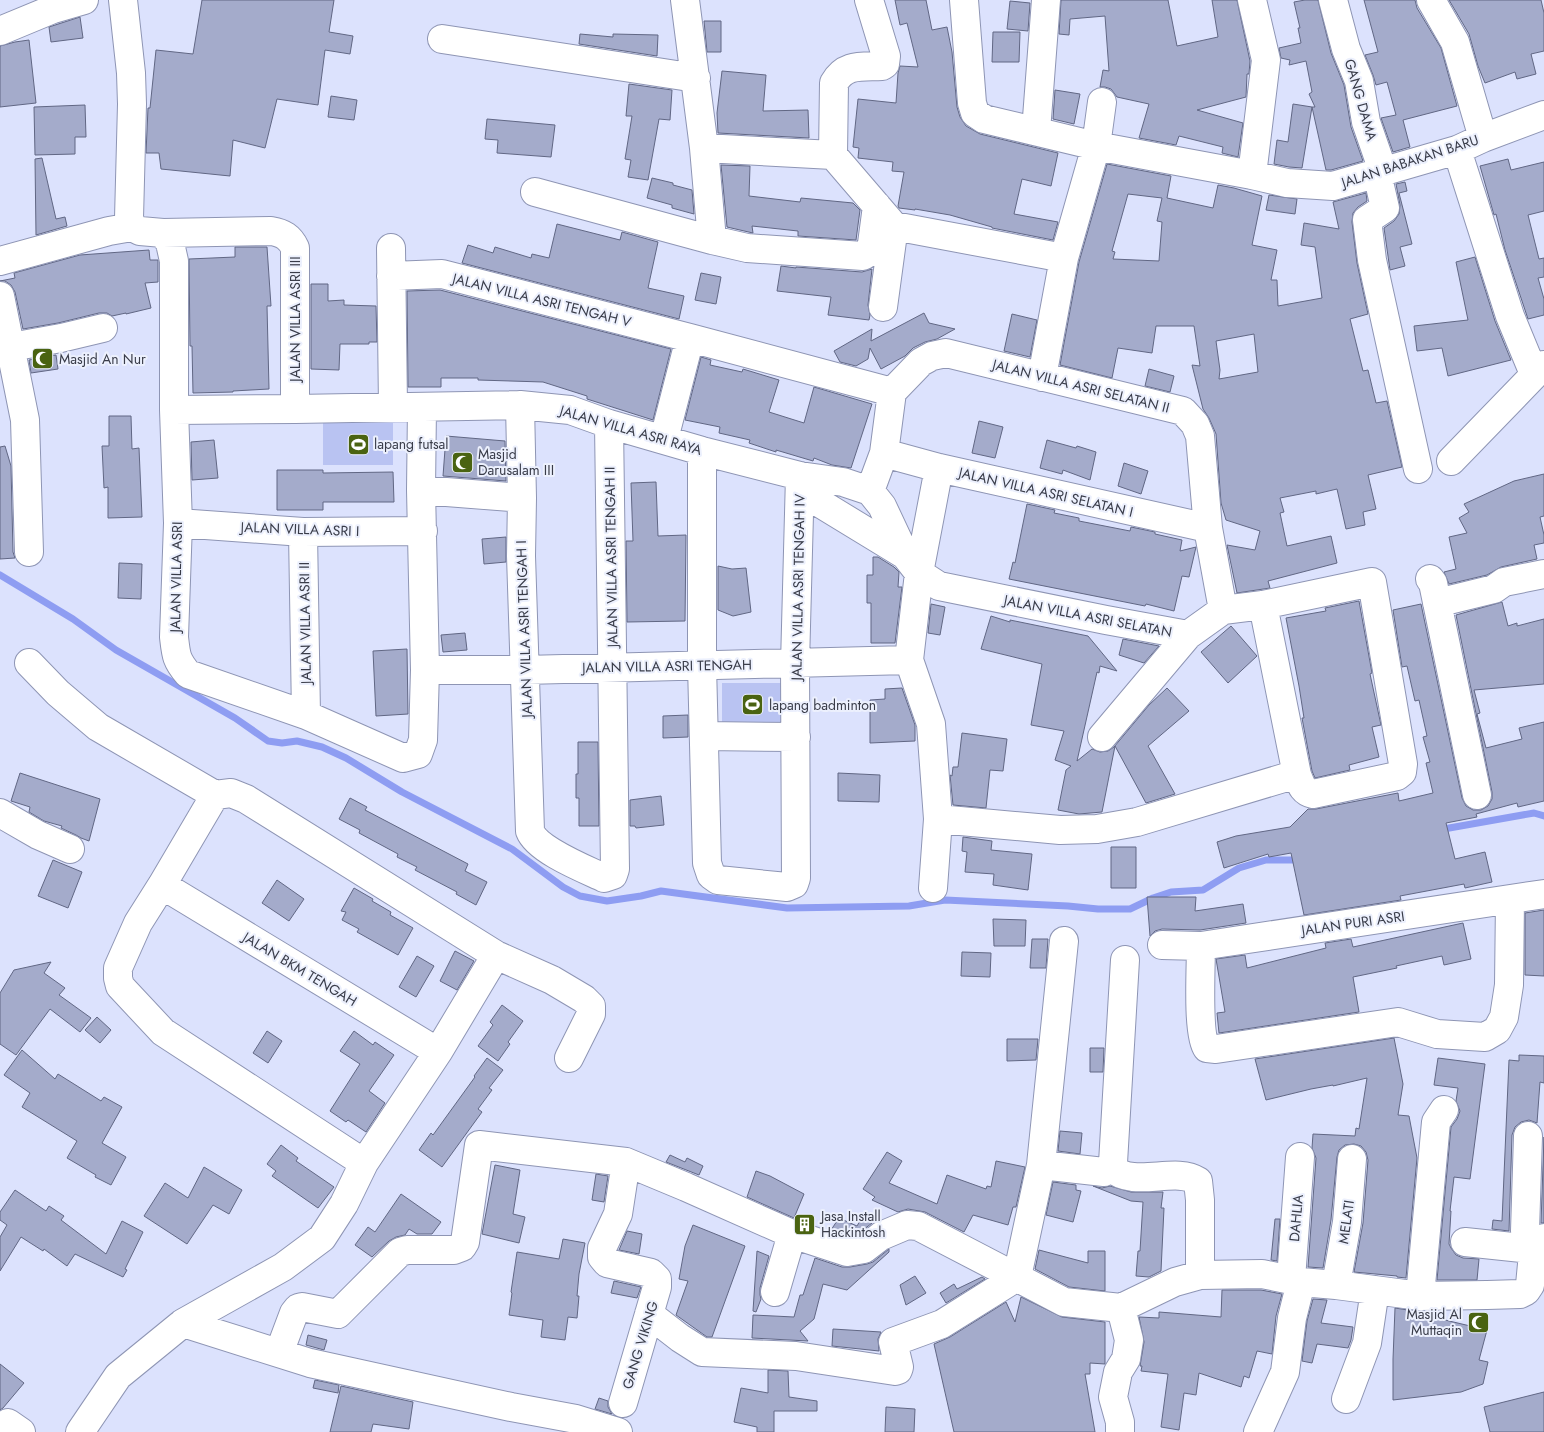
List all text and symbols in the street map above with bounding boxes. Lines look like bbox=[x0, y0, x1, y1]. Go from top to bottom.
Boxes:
street label: GANG DAMA bbox=[1340, 57, 1382, 144]
street label: JALAN BABAKAN BARU bbox=[1337, 129, 1481, 193]
street label: JALAN VILLA ASRI III bbox=[285, 256, 305, 384]
street label: JALAN VILLA ASRI TENGAH V bbox=[449, 268, 634, 332]
mosque icon: Masjid An Nur bbox=[31, 347, 55, 371]
place label: Masjid An Nur bbox=[59, 349, 146, 369]
street label: JALAN VILLA ASRI SELATAN II bbox=[988, 354, 1172, 418]
street label: JALAN VILLA ASRI RAYA bbox=[556, 400, 705, 460]
sports icon: lapang futsal bbox=[346, 432, 370, 456]
place label: lapang futsal bbox=[374, 434, 449, 454]
place label: Masjid Darusalam III bbox=[478, 444, 554, 480]
mosque icon: Masjid Darusalam III bbox=[450, 450, 474, 474]
street label: JALAN VILLA ASRI SELATAN I bbox=[955, 462, 1135, 522]
street label: JALAN VILLA ASRI TENGAH II bbox=[599, 466, 623, 650]
street label: JALAN VILLA ASRI TENGAH IV bbox=[786, 493, 810, 683]
street label: JALAN VILLA ASRI I bbox=[238, 517, 360, 541]
street label: JALAN VILLA ASRI bbox=[165, 521, 187, 635]
street label: JALAN VILLA ASRI TENGAH I bbox=[511, 540, 537, 720]
street label: JALAN VILLA ASRI II bbox=[294, 562, 316, 686]
street label: JALAN VILLA ASRI SELATAN bbox=[1000, 590, 1174, 642]
street label: JALAN VILLA ASRI TENGAH bbox=[580, 655, 752, 678]
sports icon: lapang badminton bbox=[741, 693, 765, 717]
place label: lapang badminton bbox=[769, 695, 876, 715]
street label: JALAN PURI ASRI bbox=[1298, 906, 1406, 940]
street label: JALAN BKM TENGAH bbox=[238, 926, 361, 1011]
street label: DAHLIA bbox=[1284, 1193, 1308, 1242]
street label: MELATI bbox=[1333, 1199, 1359, 1245]
place label: Jasa Install Hackintosh bbox=[819, 1206, 886, 1242]
building icon: Jasa Install Hackintosh bbox=[793, 1212, 817, 1236]
street label: GANG VIKING bbox=[617, 1298, 663, 1392]
place label: Masjid Al Muttaqin bbox=[1407, 1304, 1462, 1340]
mosque icon: Masjid Al Muttaqin bbox=[1466, 1310, 1490, 1334]

